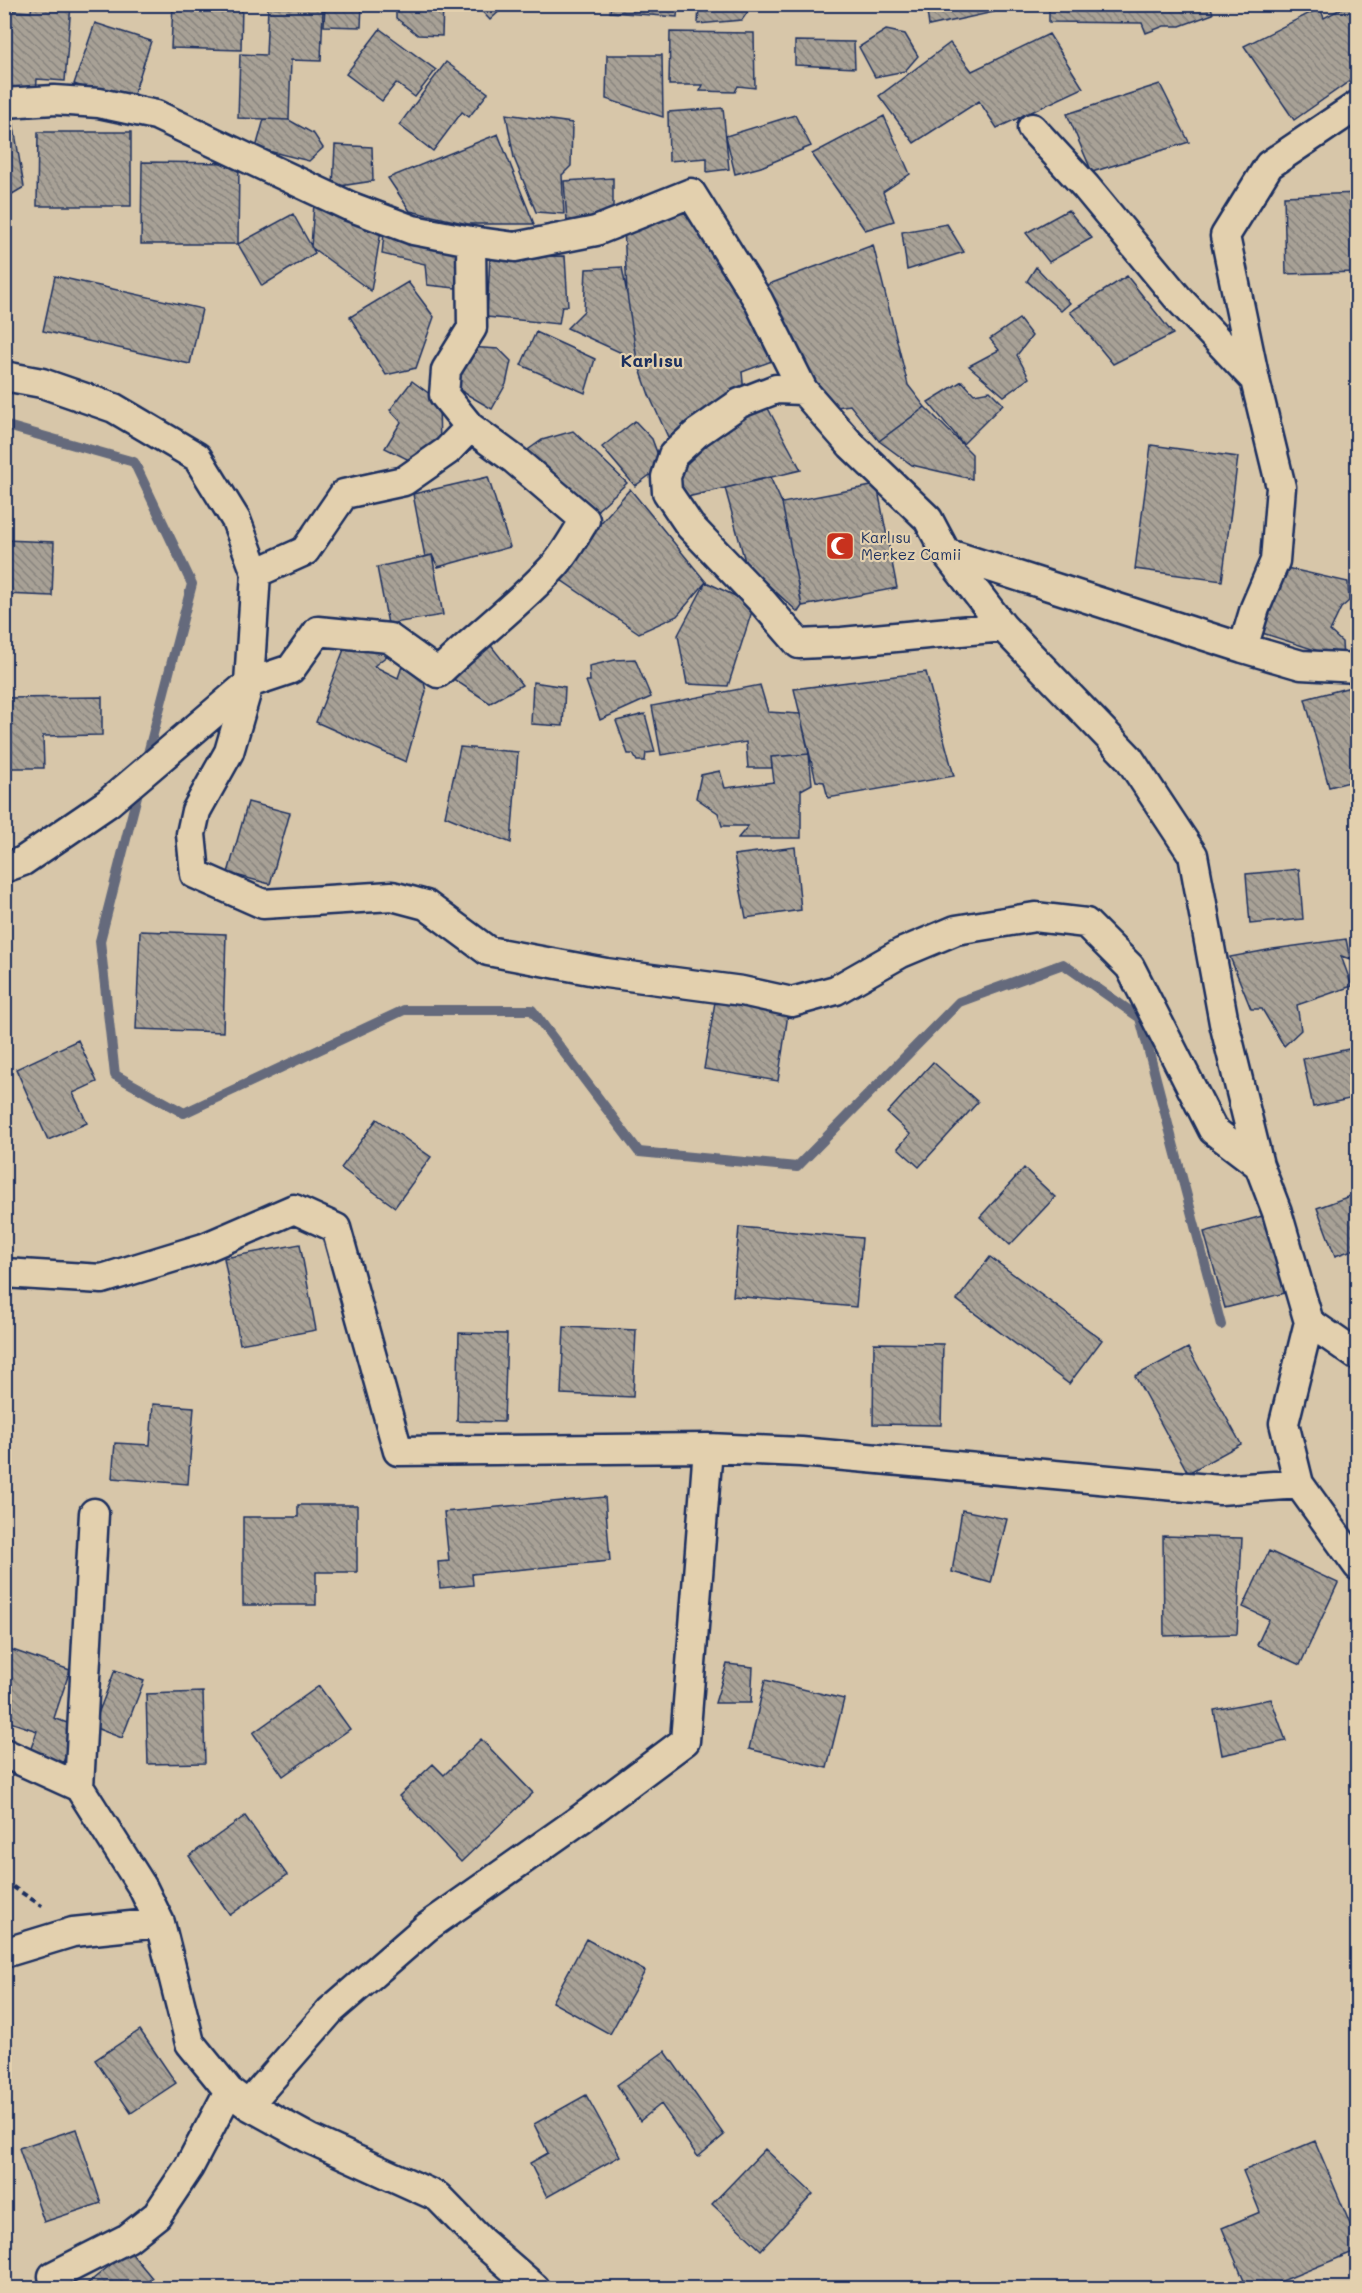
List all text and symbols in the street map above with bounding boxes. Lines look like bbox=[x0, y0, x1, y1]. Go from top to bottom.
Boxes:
district label: Karlısu bbox=[621, 348, 683, 372]
place label: Karlısu Merkez Camii bbox=[861, 527, 961, 564]
mosque icon: Karlısu Merkez Camii bbox=[824, 530, 856, 562]

